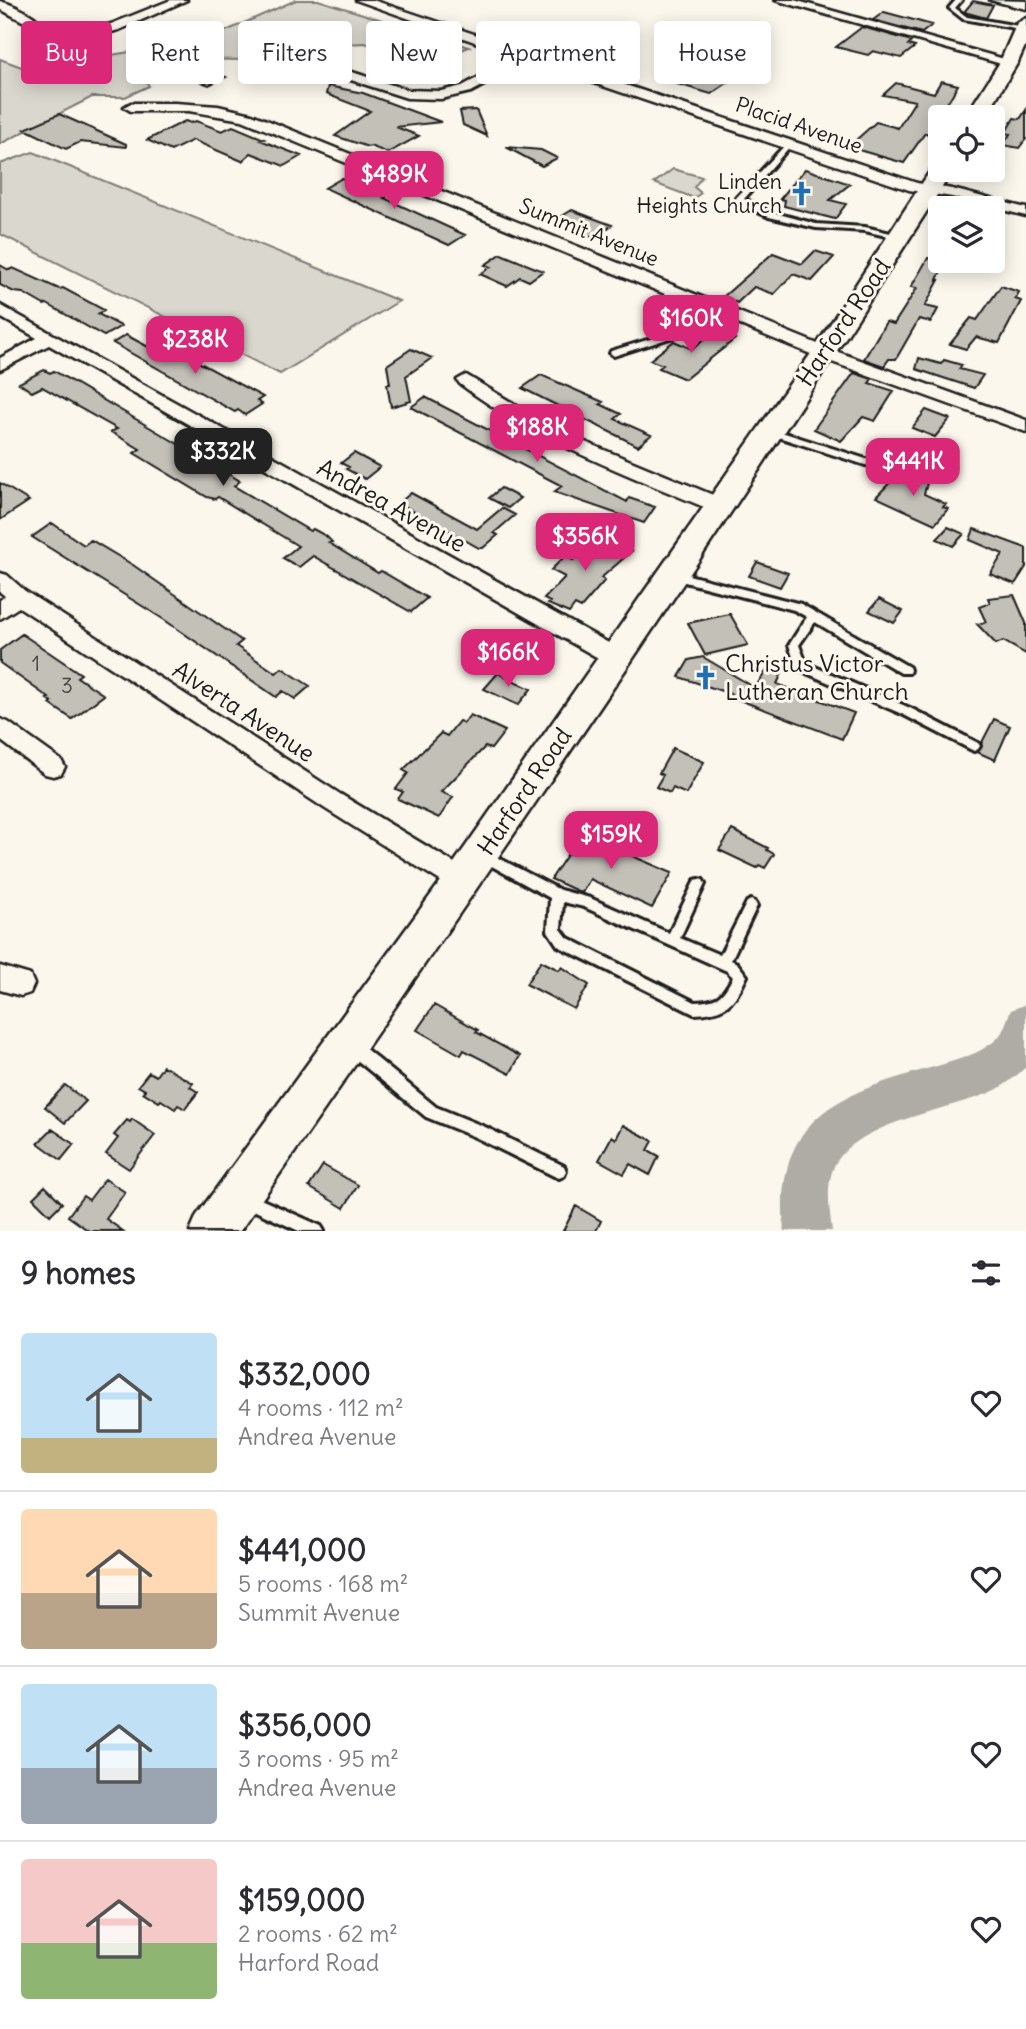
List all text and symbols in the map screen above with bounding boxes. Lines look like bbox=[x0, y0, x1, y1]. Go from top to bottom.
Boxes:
chip: Buy bbox=[21, 21, 112, 84]
chip: Rent bbox=[126, 21, 224, 84]
chip: Filters bbox=[238, 21, 352, 84]
chip: New bbox=[366, 21, 462, 84]
chip: Apartment bbox=[476, 21, 640, 84]
chip: House bbox=[654, 21, 771, 84]
street label: Placid Avenue bbox=[732, 91, 866, 159]
map controls bbox=[928, 105, 1005, 273]
button: locate bbox=[928, 105, 1005, 182]
pin: $489K bbox=[345, 152, 443, 211]
text: $489K bbox=[361, 159, 427, 188]
place label: Linden Heights Church bbox=[636, 168, 782, 219]
church icon: Linden Heights Church bbox=[788, 179, 816, 207]
street label: Summit Avenue bbox=[515, 192, 663, 272]
button: layers bbox=[928, 196, 1005, 273]
street label: Harford Road bbox=[789, 253, 897, 391]
pin: $160K bbox=[642, 296, 740, 355]
text: $160K bbox=[659, 303, 723, 332]
pin: $238K bbox=[146, 316, 244, 376]
text: $238K bbox=[162, 324, 228, 353]
pin: $188K bbox=[488, 405, 586, 464]
text: $188K bbox=[506, 412, 568, 441]
pin: $332K bbox=[174, 428, 272, 488]
text: $332K bbox=[190, 436, 256, 465]
pin: $441K bbox=[864, 438, 962, 498]
text: $441K bbox=[882, 446, 944, 475]
street label: Andrea Avenue bbox=[312, 452, 472, 558]
pin: $356K bbox=[536, 514, 634, 573]
text: $356K bbox=[552, 521, 618, 550]
pin: $166K bbox=[459, 630, 557, 689]
text: $166K bbox=[477, 637, 539, 666]
place label: Christus Victor Lutheran Church bbox=[725, 648, 909, 706]
house number: 1 bbox=[32, 650, 40, 677]
street label: Alverta Avenue bbox=[167, 654, 321, 768]
church icon: Christus Victor Lutheran Church bbox=[691, 663, 719, 691]
house number: 3 bbox=[61, 672, 73, 699]
street label: Harford Road bbox=[470, 722, 578, 860]
pin: $159K bbox=[562, 812, 660, 871]
text: $159K bbox=[580, 819, 642, 848]
text: 9 homes bbox=[21, 1254, 136, 1292]
icon: filters bbox=[967, 1254, 1005, 1292]
text: $332,000 bbox=[238, 1355, 371, 1393]
icon: home bbox=[77, 1361, 161, 1445]
icon: heart bbox=[967, 1384, 1005, 1422]
text: 4 rooms · 112 m² bbox=[238, 1393, 404, 1422]
text: Andrea Avenue bbox=[238, 1422, 396, 1451]
text: $441,000 bbox=[238, 1531, 366, 1569]
icon: home bbox=[77, 1537, 161, 1621]
icon: heart bbox=[967, 1560, 1005, 1598]
text: 5 rooms · 168 m² bbox=[238, 1569, 408, 1598]
text: Summit Avenue bbox=[238, 1598, 400, 1627]
text: $356,000 bbox=[238, 1706, 372, 1744]
icon: home bbox=[77, 1712, 161, 1796]
icon: heart bbox=[967, 1735, 1005, 1773]
text: 3 rooms · 95 m² bbox=[238, 1744, 399, 1773]
text: Andrea Avenue bbox=[238, 1773, 396, 1802]
text: $159,000 bbox=[238, 1881, 365, 1919]
icon: home bbox=[77, 1887, 161, 1971]
icon: heart bbox=[967, 1910, 1005, 1948]
text: 2 rooms · 62 m² bbox=[238, 1919, 398, 1948]
text: Harford Road bbox=[238, 1948, 379, 1977]

